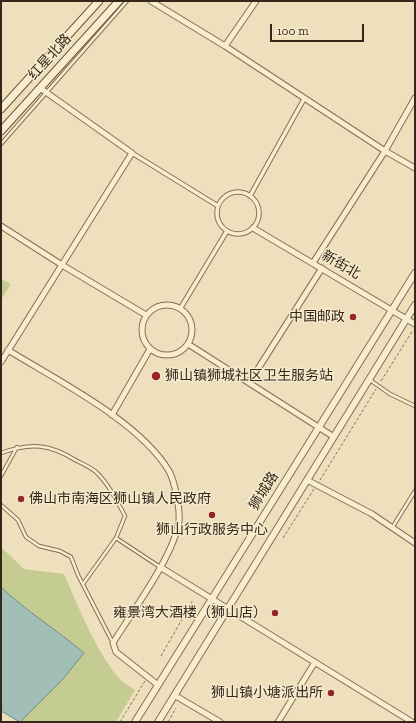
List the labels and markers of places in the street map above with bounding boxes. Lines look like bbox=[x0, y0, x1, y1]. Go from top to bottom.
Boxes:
place label: 中国邮政 bbox=[289, 309, 345, 325]
marker: 中国邮政 bbox=[348, 312, 358, 322]
place label: 狮山镇狮城社区卫生服务站 bbox=[165, 368, 333, 384]
marker: 狮山镇狮城社区卫生服务站 bbox=[150, 370, 162, 382]
place label: 佛山市南海区狮山镇人民政府 bbox=[29, 491, 211, 507]
marker: 佛山市南海区狮山镇人民政府 bbox=[16, 494, 26, 504]
marker: 狮山行政服务中心 bbox=[207, 510, 217, 520]
place label: 狮山行政服务中心 bbox=[156, 522, 268, 538]
place label: 雍景湾大酒楼（狮山店） bbox=[113, 605, 267, 621]
marker: 雍景湾大酒楼（狮山店） bbox=[270, 608, 280, 618]
place label: 狮山镇小塘派出所 bbox=[211, 685, 323, 701]
marker: 狮山镇小塘派出所 bbox=[326, 688, 336, 698]

